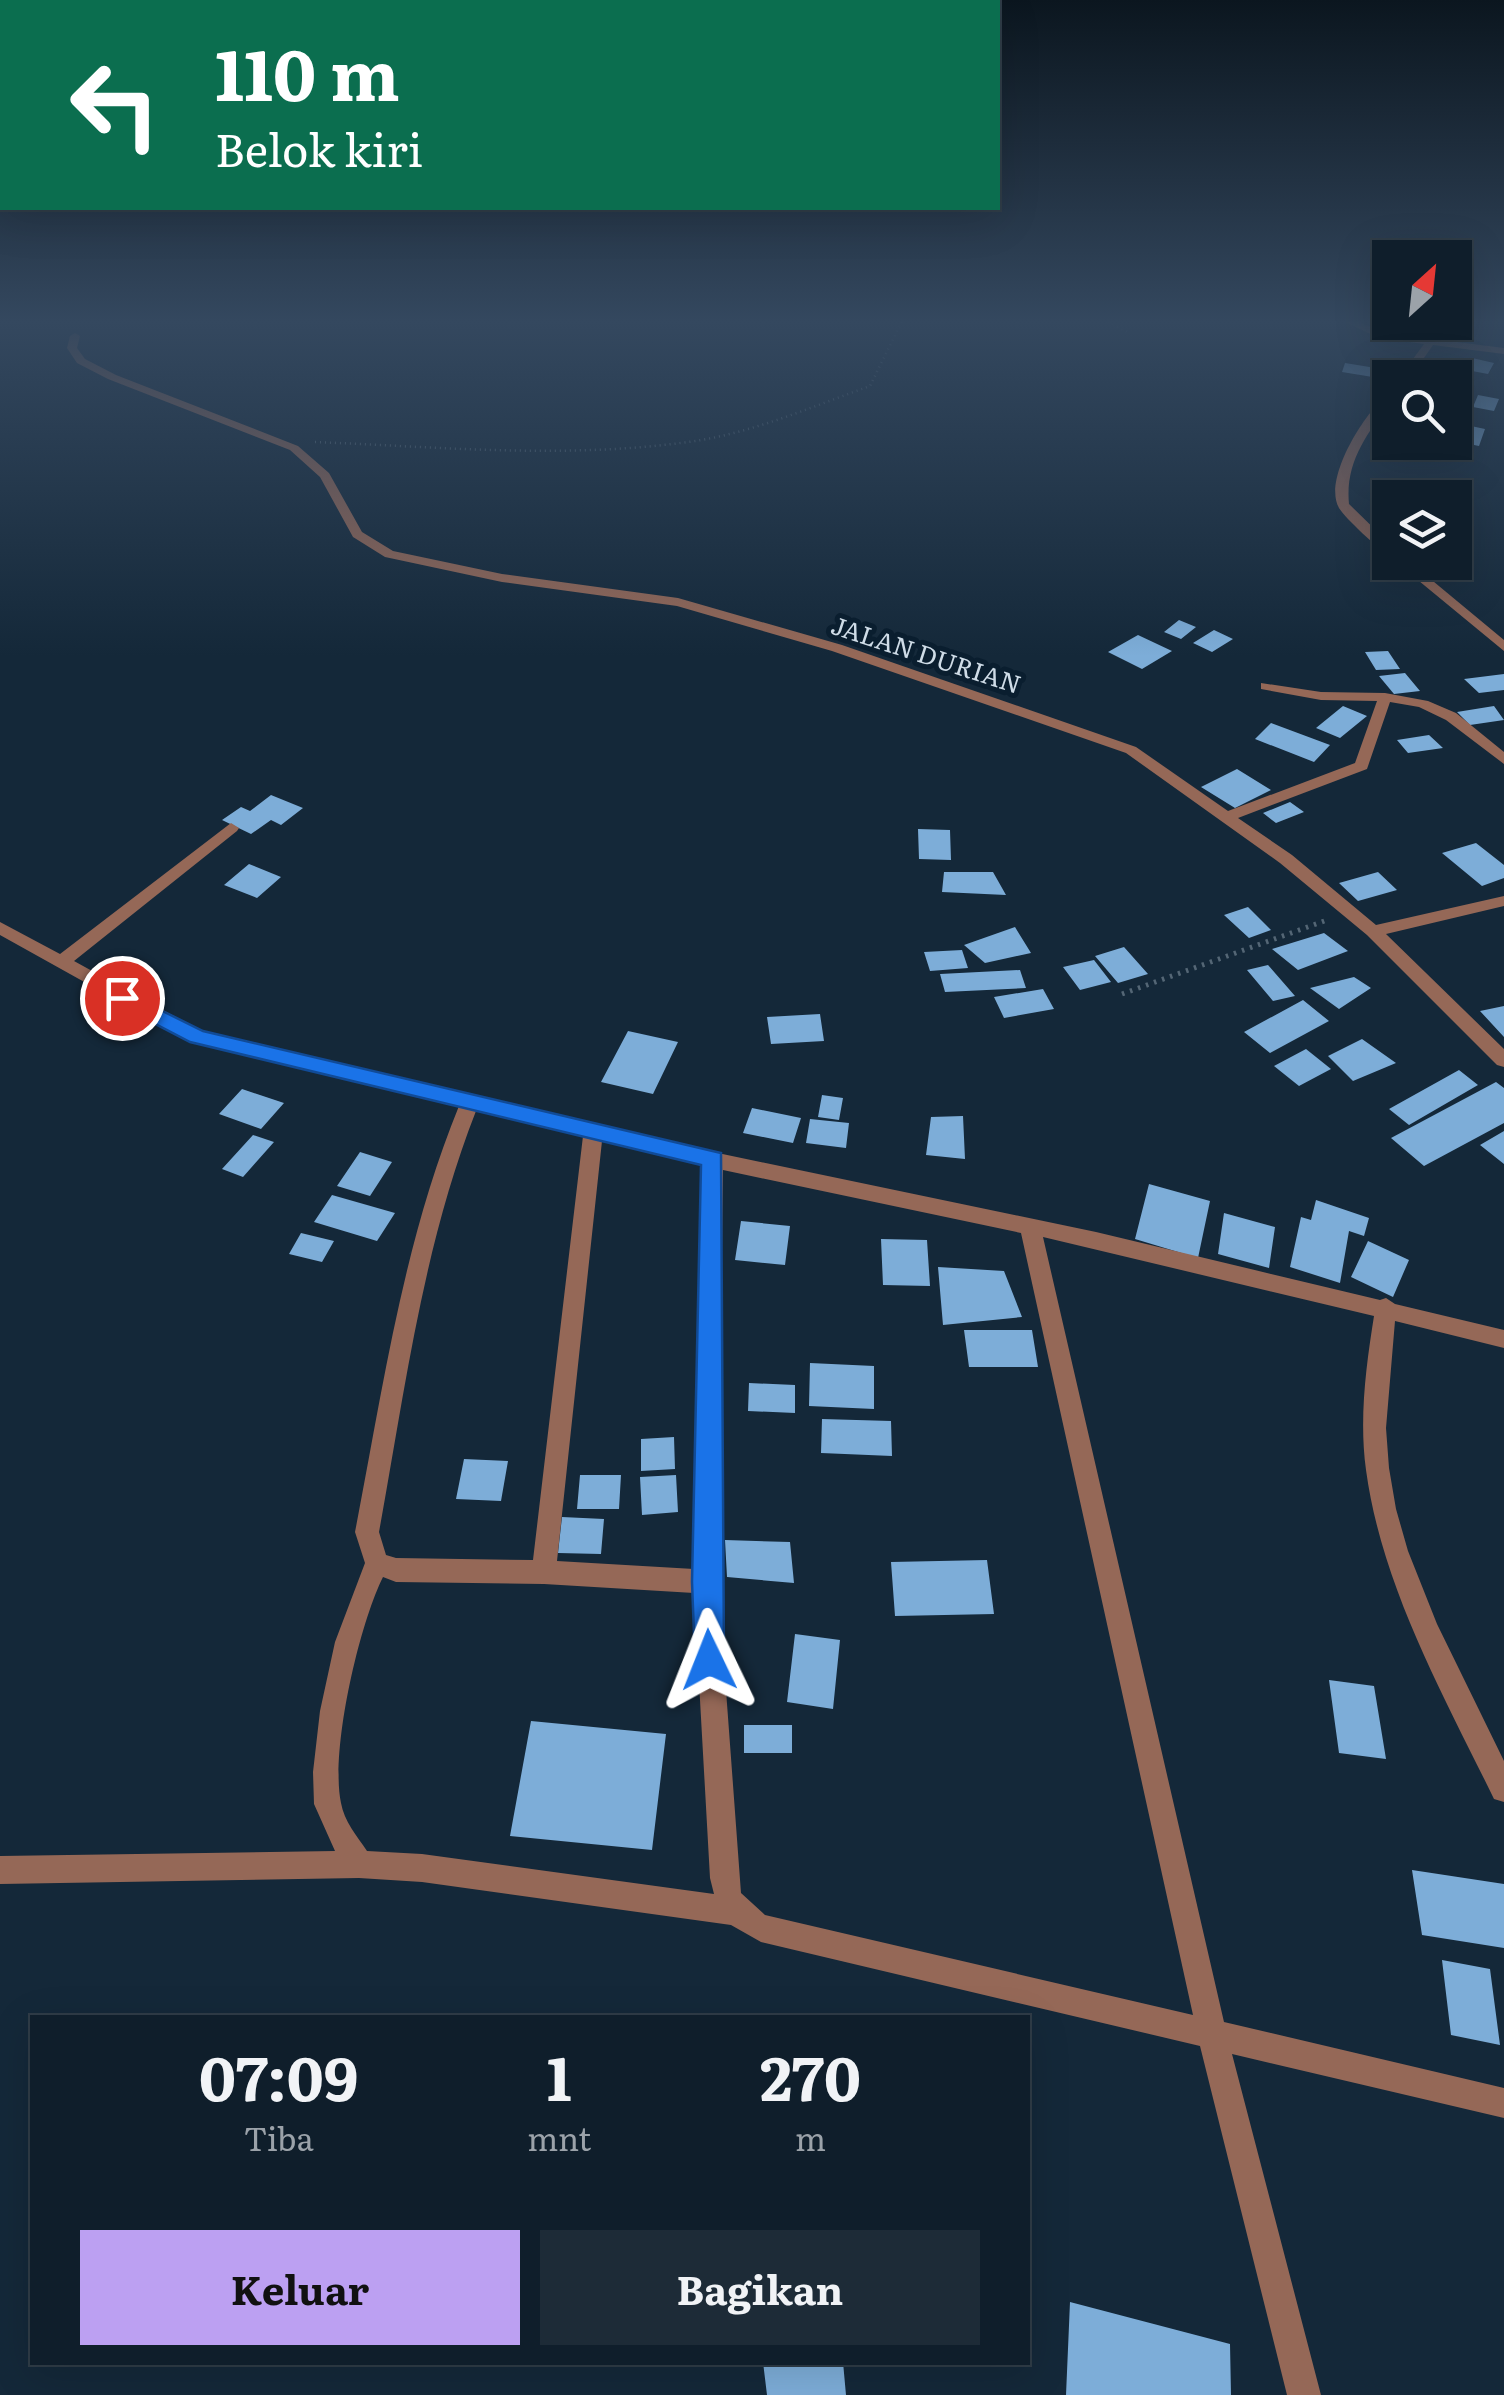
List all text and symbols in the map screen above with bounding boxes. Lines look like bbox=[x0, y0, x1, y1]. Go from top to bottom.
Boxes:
text: 110 m bbox=[215, 19, 400, 123]
icon: left bbox=[50, 40, 180, 170]
text: Belok kiri bbox=[215, 114, 423, 181]
north arrow bbox=[1372, 240, 1472, 340]
map controls bbox=[1372, 240, 1472, 580]
button: search bbox=[1372, 360, 1472, 460]
button: layers bbox=[1372, 480, 1472, 580]
street label: JALAN DURIAN bbox=[827, 605, 1026, 702]
pin bbox=[80, 956, 165, 1041]
icon: arrive bbox=[95, 971, 150, 1026]
position arrow bbox=[657, 1608, 761, 1712]
text: 07:09 bbox=[199, 2030, 358, 2119]
text: 1 bbox=[547, 2030, 572, 2119]
text: 270 bbox=[760, 2030, 861, 2119]
text: Tiba bbox=[244, 2113, 314, 2161]
text: mnt bbox=[527, 2113, 591, 2161]
text: m bbox=[795, 2113, 826, 2161]
button: Keluar bbox=[80, 2230, 520, 2345]
button: Bagikan bbox=[540, 2230, 980, 2345]

